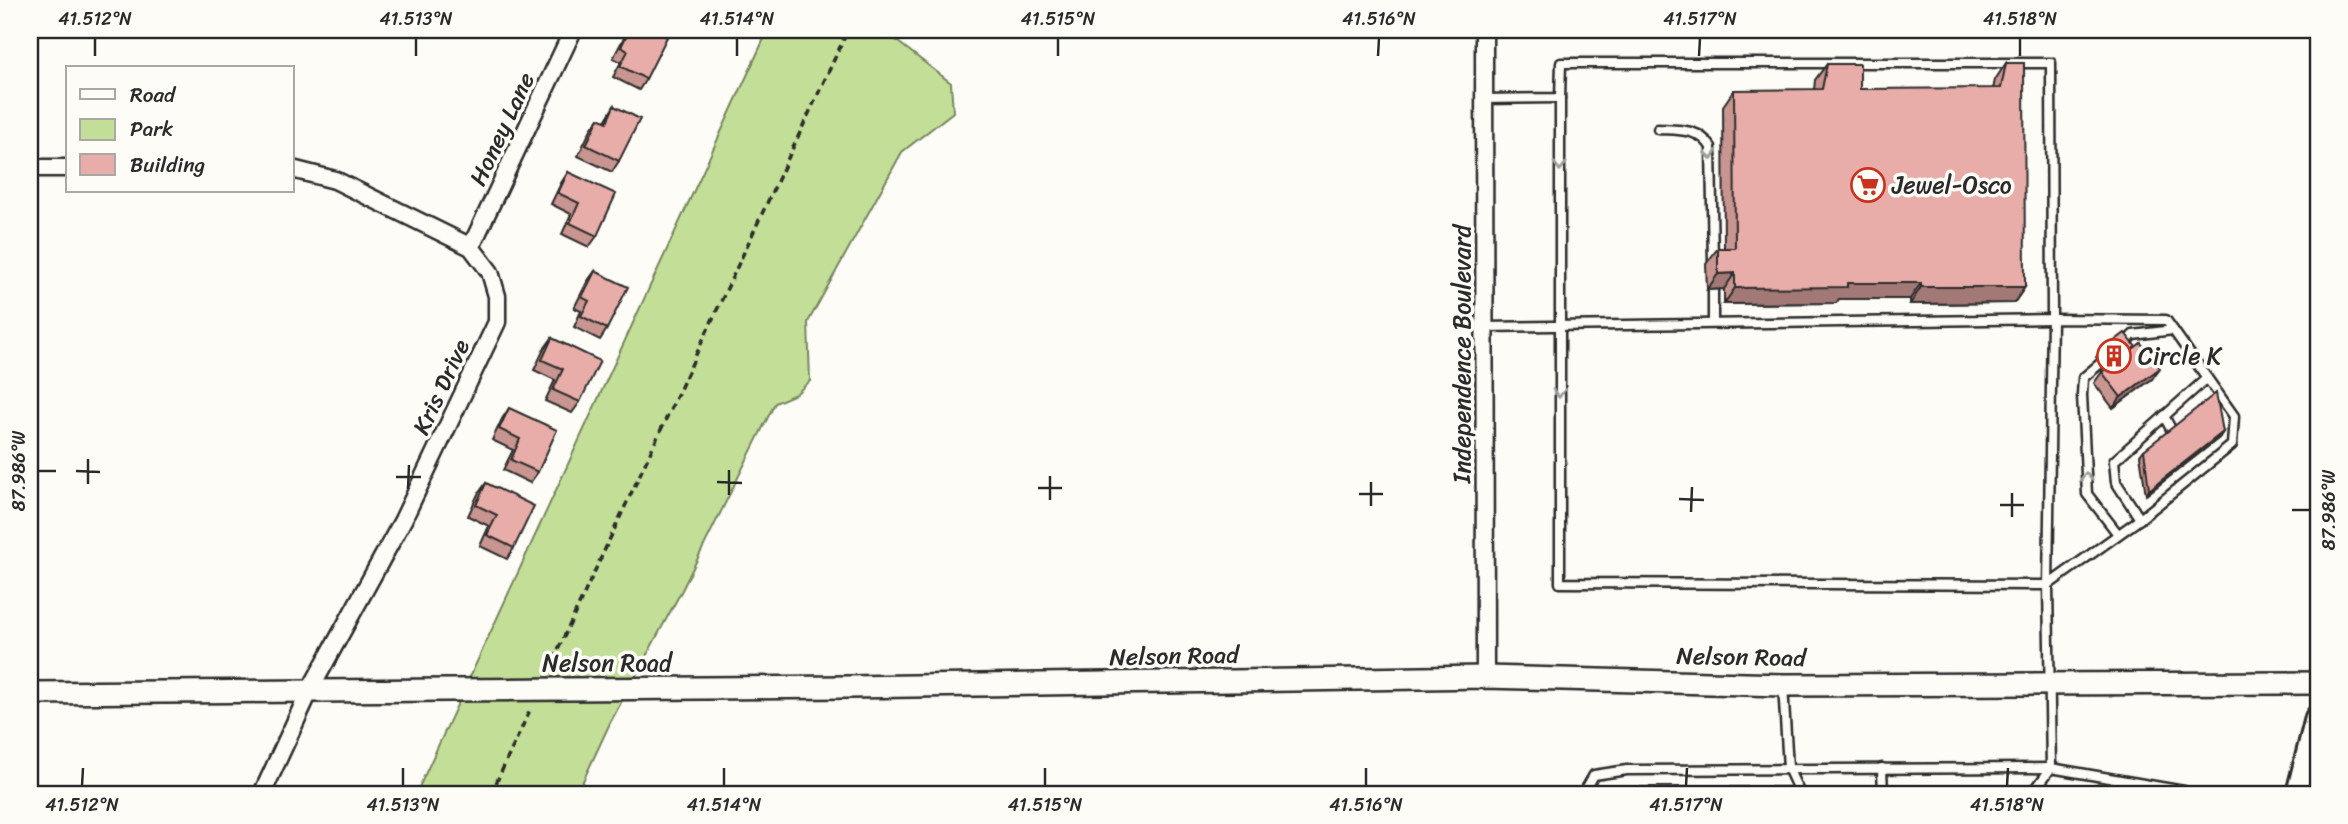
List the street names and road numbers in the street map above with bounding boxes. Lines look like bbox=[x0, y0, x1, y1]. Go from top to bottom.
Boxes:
street label: Honey Lane bbox=[457, 65, 547, 193]
street label: Independence Boulevard bbox=[1441, 224, 1483, 484]
street label: Kris Drive bbox=[400, 332, 482, 442]
street label: Nelson Road bbox=[1109, 634, 1241, 678]
street label: Nelson Road bbox=[1676, 635, 1808, 679]
street label: Nelson Road bbox=[542, 642, 674, 684]

